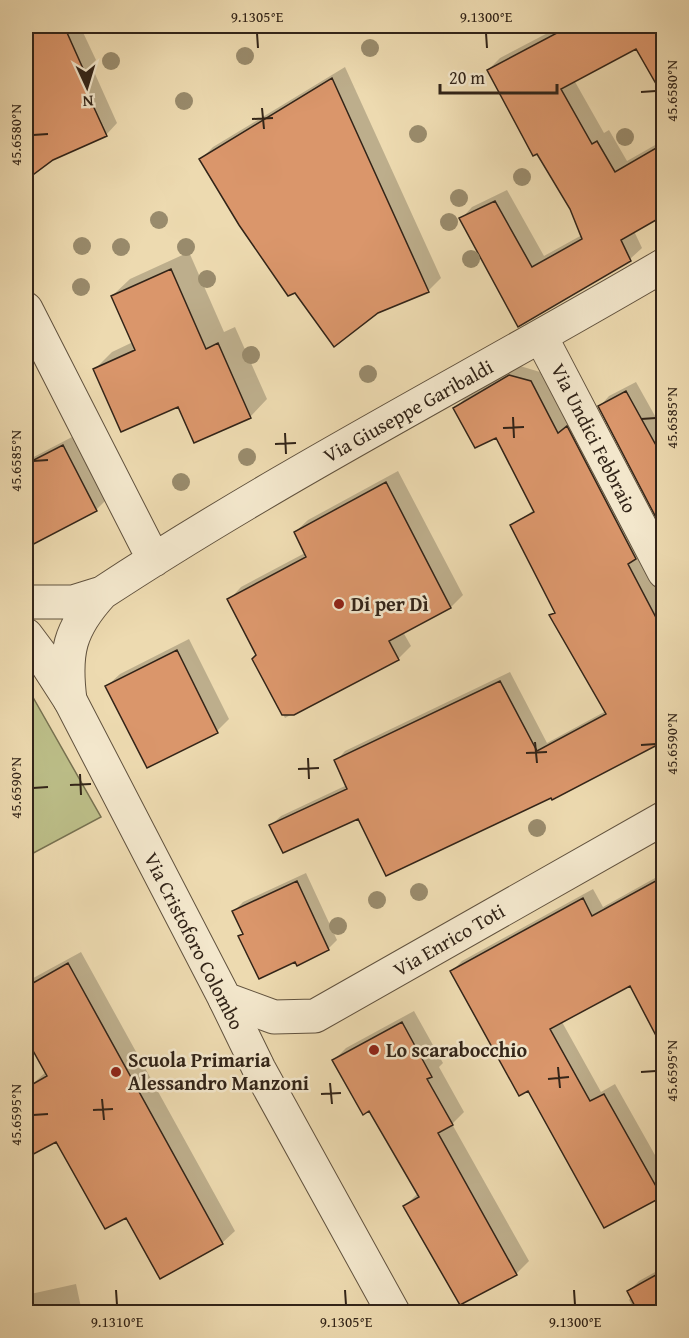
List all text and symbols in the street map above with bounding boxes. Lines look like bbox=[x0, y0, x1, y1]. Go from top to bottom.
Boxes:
text: 9.1305°E bbox=[231, 6, 284, 27]
text: 9.1300°E bbox=[460, 6, 513, 27]
north arrow bbox=[57, 57, 117, 117]
scale bar bbox=[440, 57, 557, 95]
text: 45.6580°N bbox=[661, 60, 682, 122]
text: 20 m bbox=[449, 64, 485, 91]
text: N bbox=[82, 90, 94, 114]
text: 45.6580°N bbox=[5, 104, 26, 166]
street label: Via Giuseppe Garibaldi bbox=[318, 352, 498, 469]
street label: Via Undici Febbraio bbox=[544, 358, 645, 518]
text: 45.6585°N bbox=[661, 387, 682, 449]
text: 45.6585°N bbox=[5, 430, 26, 492]
place label: Di per Dì bbox=[351, 589, 429, 618]
marker: Di per Dì bbox=[332, 597, 346, 611]
text: 45.6590°N bbox=[661, 713, 682, 775]
text: 45.6590°N bbox=[5, 757, 26, 819]
street label: Via Cristoforo Colombo bbox=[137, 847, 252, 1034]
street label: Via Enrico Toti bbox=[388, 896, 510, 983]
place label: Lo scarabocchio bbox=[386, 1035, 528, 1064]
text: 45.6595°N bbox=[661, 1040, 682, 1102]
marker: Lo scarabocchio bbox=[367, 1043, 381, 1057]
place label: Scuola Primaria Alessandro Manzoni bbox=[128, 1045, 309, 1097]
marker: Scuola Primaria Alessandro Manzoni bbox=[109, 1065, 123, 1079]
text: 45.6595°N bbox=[5, 1084, 26, 1146]
text: 9.1310°E bbox=[91, 1311, 144, 1332]
text: 9.1305°E bbox=[320, 1311, 373, 1332]
text: 9.1300°E bbox=[549, 1311, 602, 1332]

